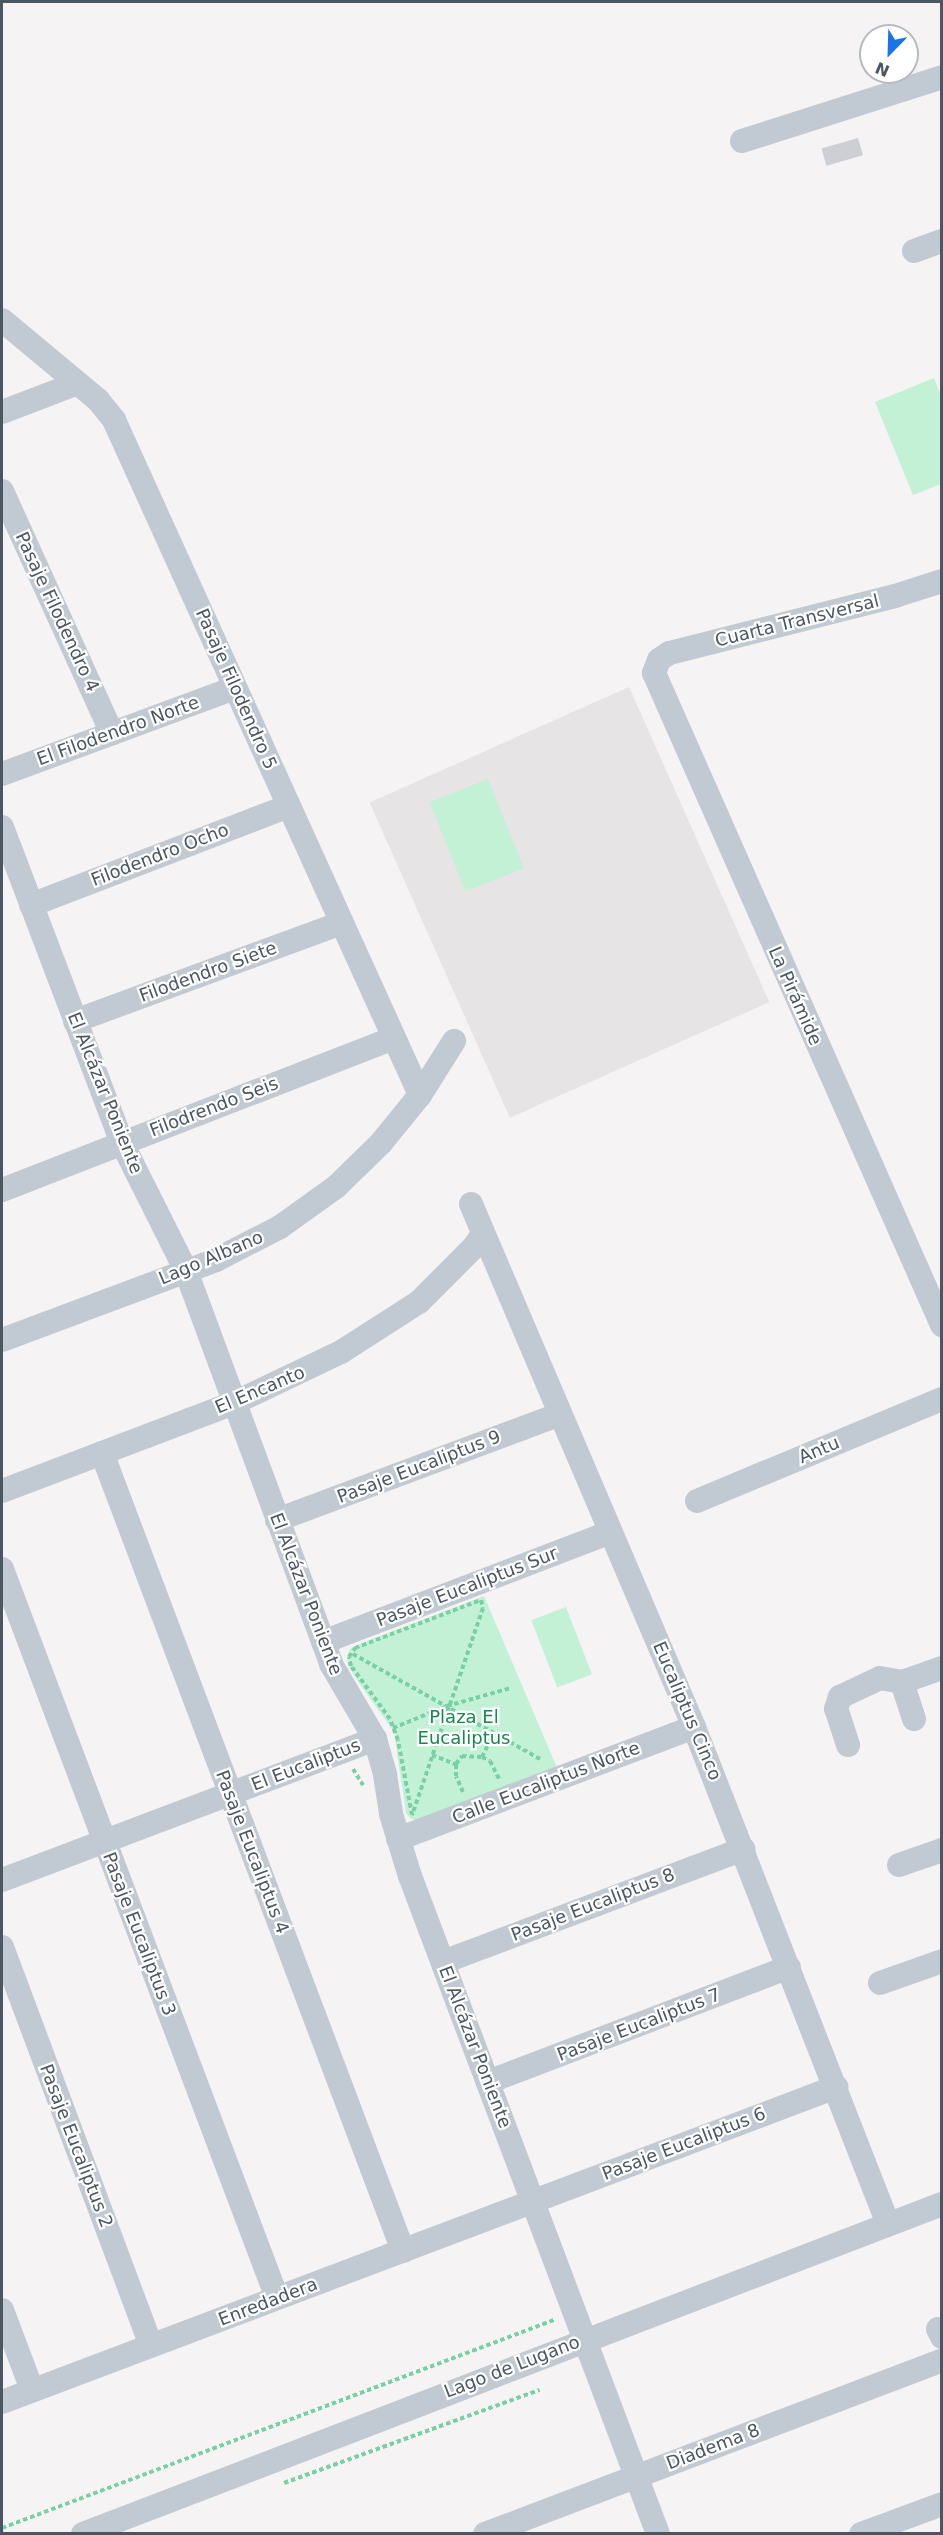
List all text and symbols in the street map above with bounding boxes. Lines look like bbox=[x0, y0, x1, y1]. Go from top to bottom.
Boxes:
north arrow bbox=[859, 24, 919, 84]
text: N bbox=[873, 58, 892, 81]
street label: Pasaje Filodendro 4 bbox=[10, 529, 104, 695]
street label: Cuarta Transversal bbox=[713, 590, 881, 652]
street label: Pasaje Filodendro 5 bbox=[191, 605, 281, 773]
street label: El Filodendro Norte bbox=[34, 692, 202, 770]
street label: Filodendro Ocho bbox=[88, 819, 232, 891]
street label: Filodendro Siete bbox=[136, 937, 280, 1007]
street label: La Pirámide bbox=[764, 943, 826, 1049]
street label: El Alcázar Poniente bbox=[63, 1009, 147, 1177]
street label: Filodrendo Seis bbox=[147, 1073, 281, 1141]
street label: Lago Albano bbox=[156, 1226, 266, 1290]
street label: El Encanto bbox=[212, 1361, 308, 1419]
street label: Pasaje Eucaliptus 9 bbox=[334, 1426, 504, 1508]
street label: Antu bbox=[795, 1432, 843, 1468]
street label: El Alcázar Poniente bbox=[265, 1510, 347, 1678]
street label: Pasaje Eucaliptus Sur bbox=[373, 1542, 561, 1632]
street label: Eucaliptus Cinco bbox=[648, 1638, 726, 1784]
park label: Plaza El Eucaliptus bbox=[418, 1707, 510, 1750]
street label: El Eucaliptus bbox=[248, 1734, 364, 1796]
street label: Calle Eucaliptus Norte bbox=[449, 1737, 643, 1829]
street label: Pasaje Eucaliptus 4 bbox=[211, 1767, 293, 1937]
street label: Pasaje Eucaliptus 3 bbox=[98, 1849, 180, 2019]
street label: Pasaje Eucaliptus 8 bbox=[508, 1864, 678, 1946]
street label: El Alcázar Poniente bbox=[434, 1963, 516, 2131]
street label: Pasaje Eucaliptus 7 bbox=[554, 1984, 724, 2066]
street label: Pasaje Eucaliptus 2 bbox=[35, 2061, 117, 2231]
street label: Pasaje Eucaliptus 6 bbox=[599, 2103, 769, 2185]
street label: Enredadera bbox=[215, 2273, 321, 2331]
street label: Lago de Lugano bbox=[441, 2331, 583, 2403]
street label: Diadema 8 bbox=[663, 2419, 763, 2475]

